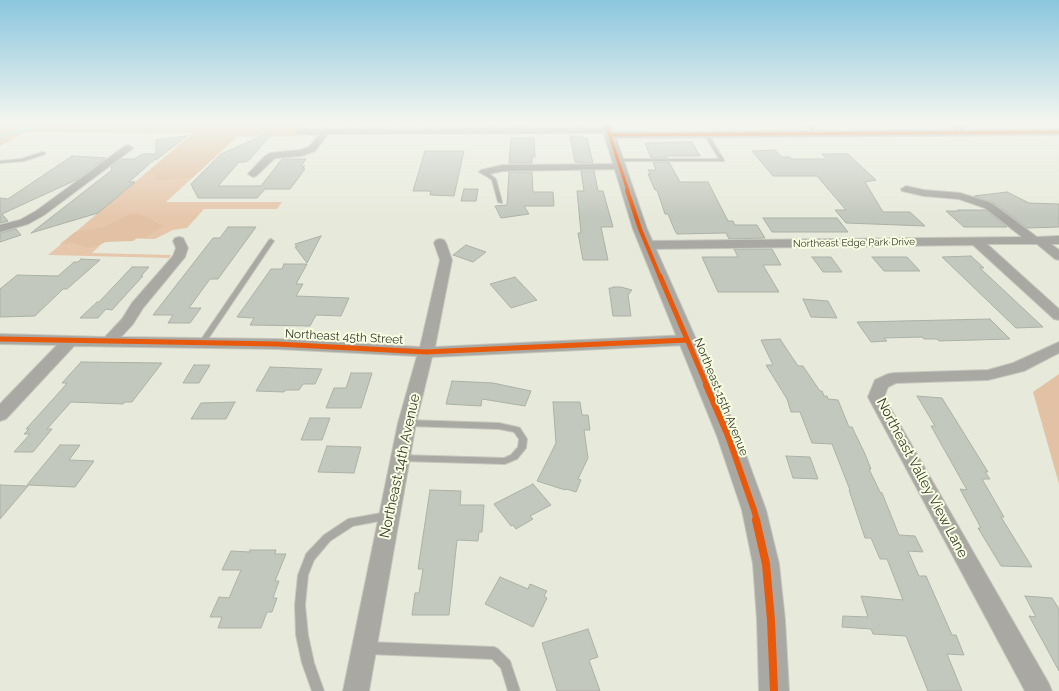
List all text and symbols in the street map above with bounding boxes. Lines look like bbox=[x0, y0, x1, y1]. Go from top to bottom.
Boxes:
street label: Northeast Edge Park Drive bbox=[793, 236, 915, 250]
street label: Northeast 45th Street bbox=[284, 327, 404, 347]
street label: Northeast 15th Avenue bbox=[691, 336, 751, 458]
street label: Northeast 14th Avenue bbox=[377, 392, 423, 540]
street label: Northeast Valley View Lane bbox=[873, 395, 971, 561]

